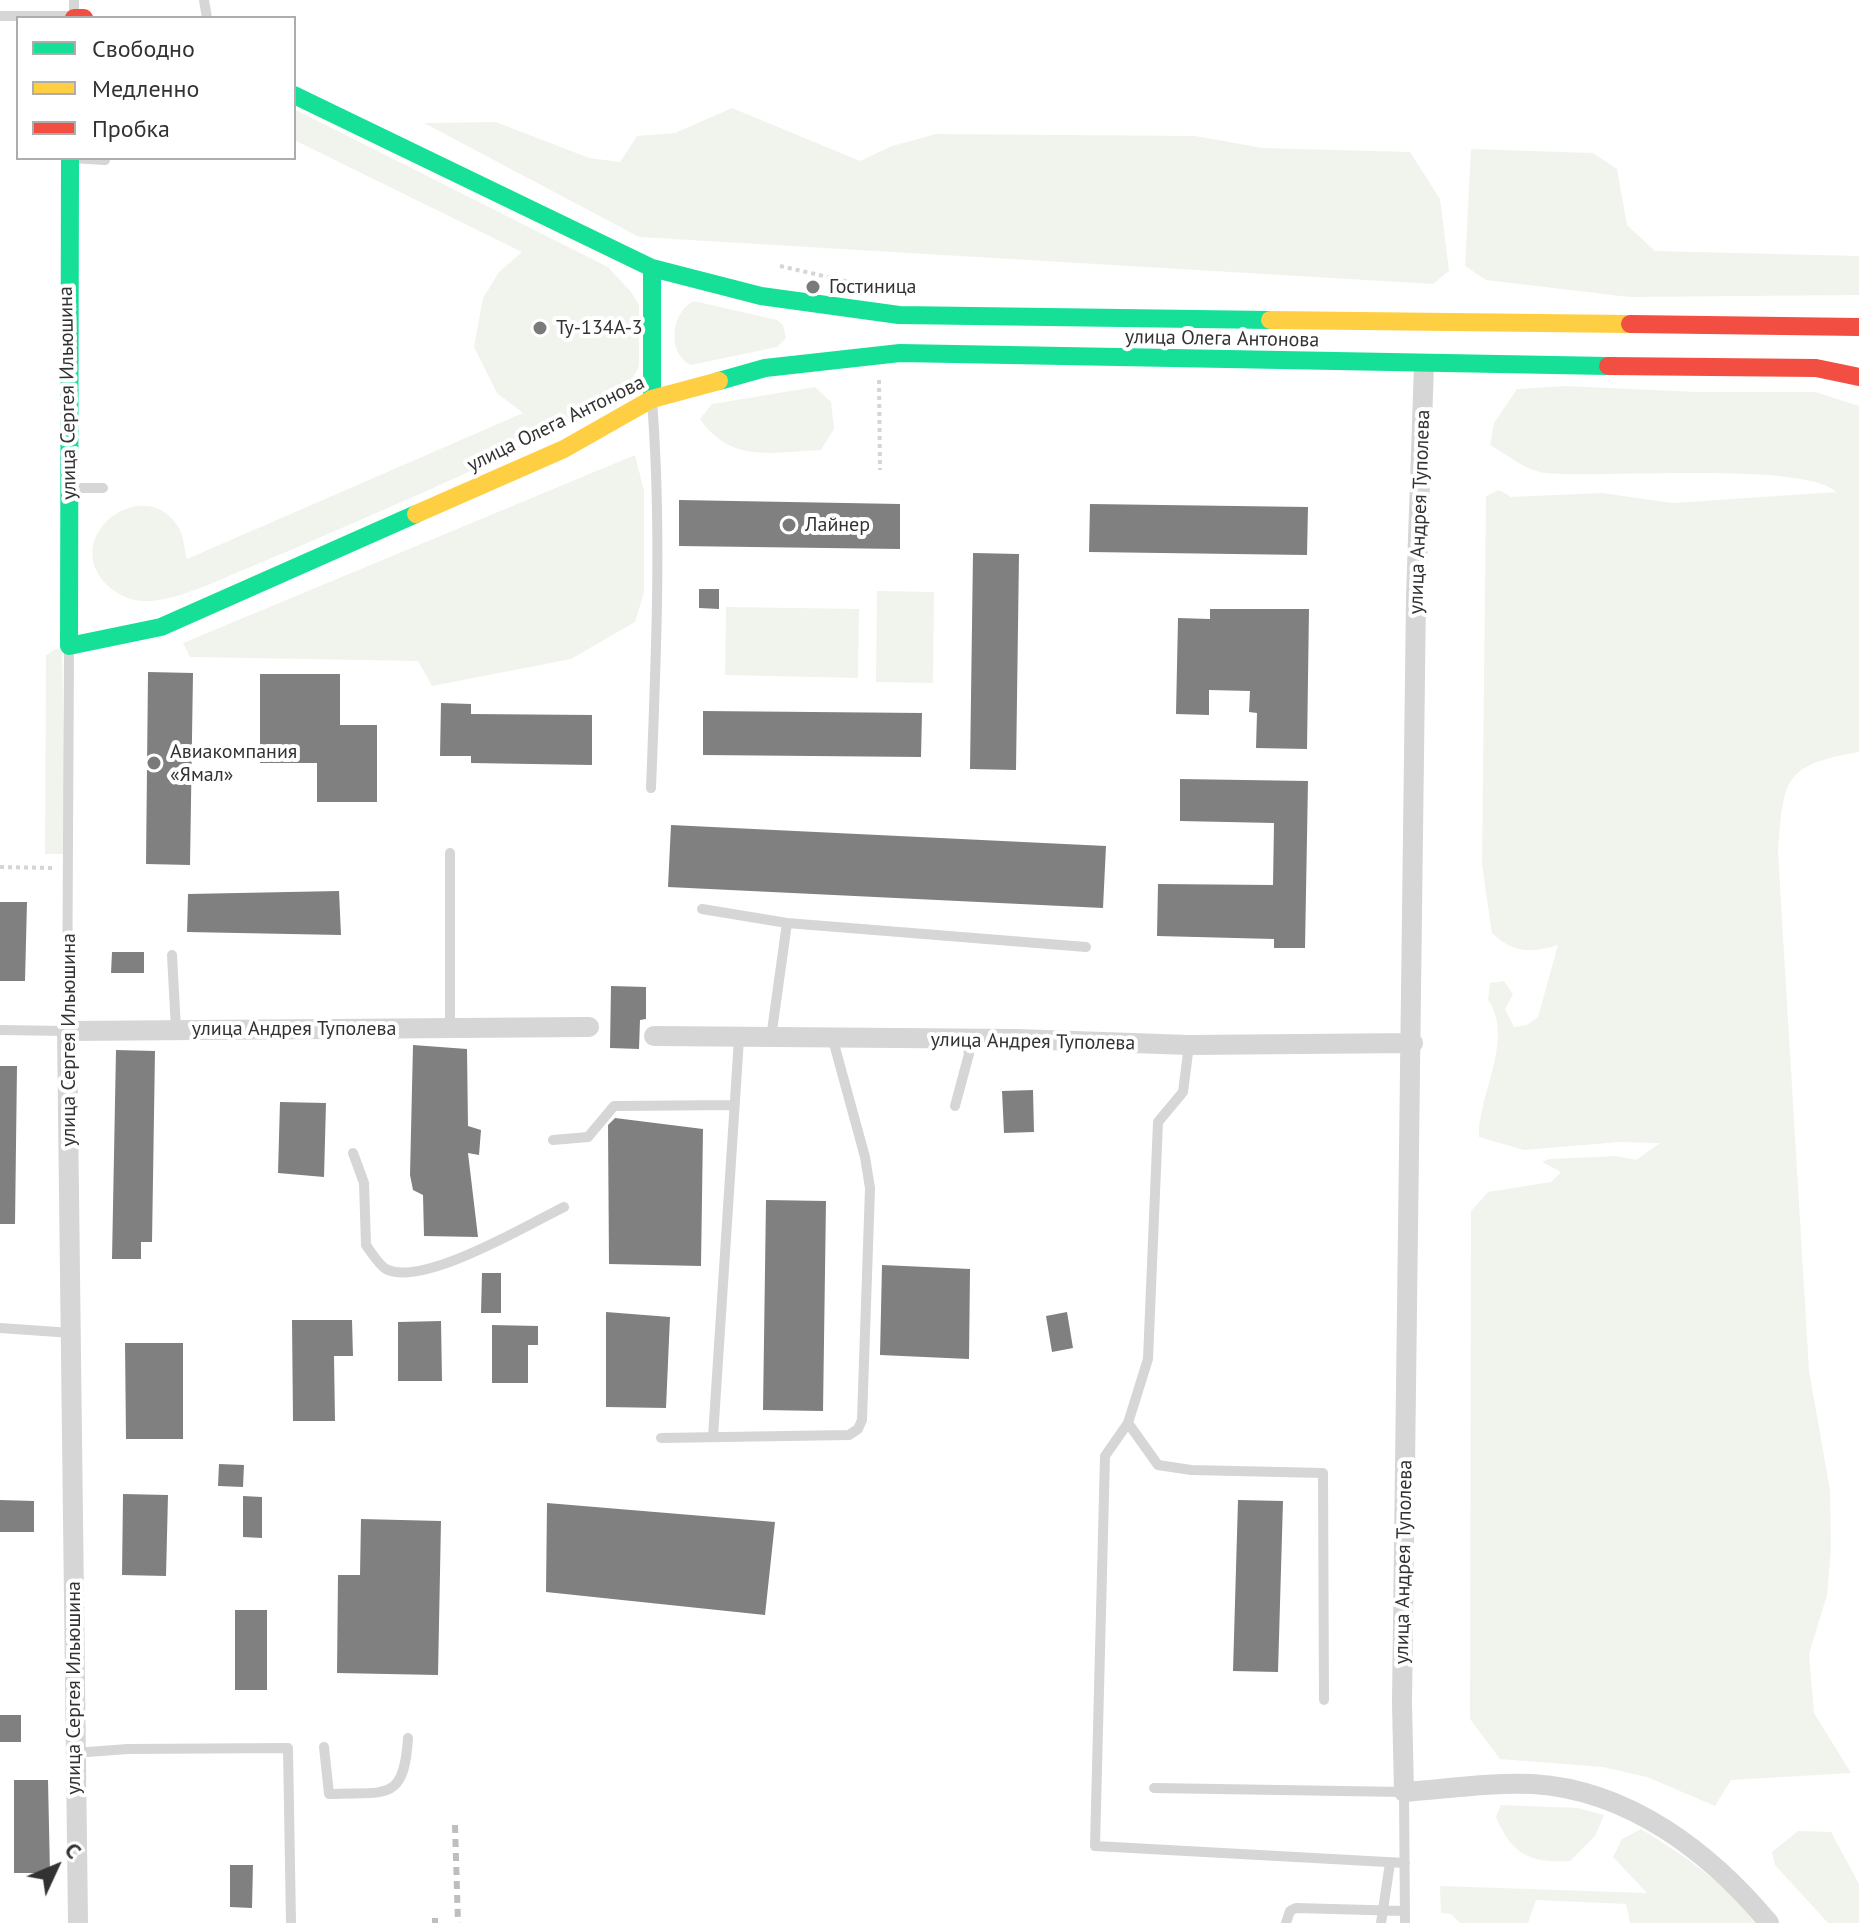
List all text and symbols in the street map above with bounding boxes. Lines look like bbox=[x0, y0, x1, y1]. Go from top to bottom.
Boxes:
legend bbox=[16, 16, 296, 160]
text: Свободно bbox=[92, 33, 195, 64]
text: Медленно bbox=[92, 73, 199, 104]
text: Пробка bbox=[92, 113, 170, 144]
place label: Гостиница bbox=[829, 275, 917, 299]
marker: Гостиница bbox=[804, 278, 822, 296]
street label: улица Сергея Ильюшина bbox=[54, 286, 82, 500]
place label: Ту-134А-3 bbox=[556, 316, 643, 340]
marker: Ту-134А-3 bbox=[531, 319, 549, 337]
street label: улица Олега Антонова bbox=[1125, 325, 1319, 353]
street label: улица Олега Антонова bbox=[463, 371, 649, 477]
street label: улица Андрея Туполева bbox=[1404, 409, 1436, 615]
place label: Лайнер bbox=[805, 513, 870, 537]
marker: Лайнер bbox=[780, 516, 798, 534]
place label: Авиакомпания «Ямал» bbox=[170, 740, 297, 787]
marker: Авиакомпания «Ямал» bbox=[145, 754, 163, 772]
street label: улица Сергея Ильюшина bbox=[57, 933, 81, 1147]
street label: улица Андрея Туполева bbox=[192, 1017, 396, 1041]
street label: улица Андрея Туполева bbox=[930, 1028, 1136, 1056]
street label: улица Андрея Туполева bbox=[1390, 1459, 1418, 1665]
street label: улица Сергея Ильюшина bbox=[62, 1581, 86, 1795]
north arrow bbox=[16, 1827, 96, 1907]
text: С bbox=[59, 1836, 88, 1864]

